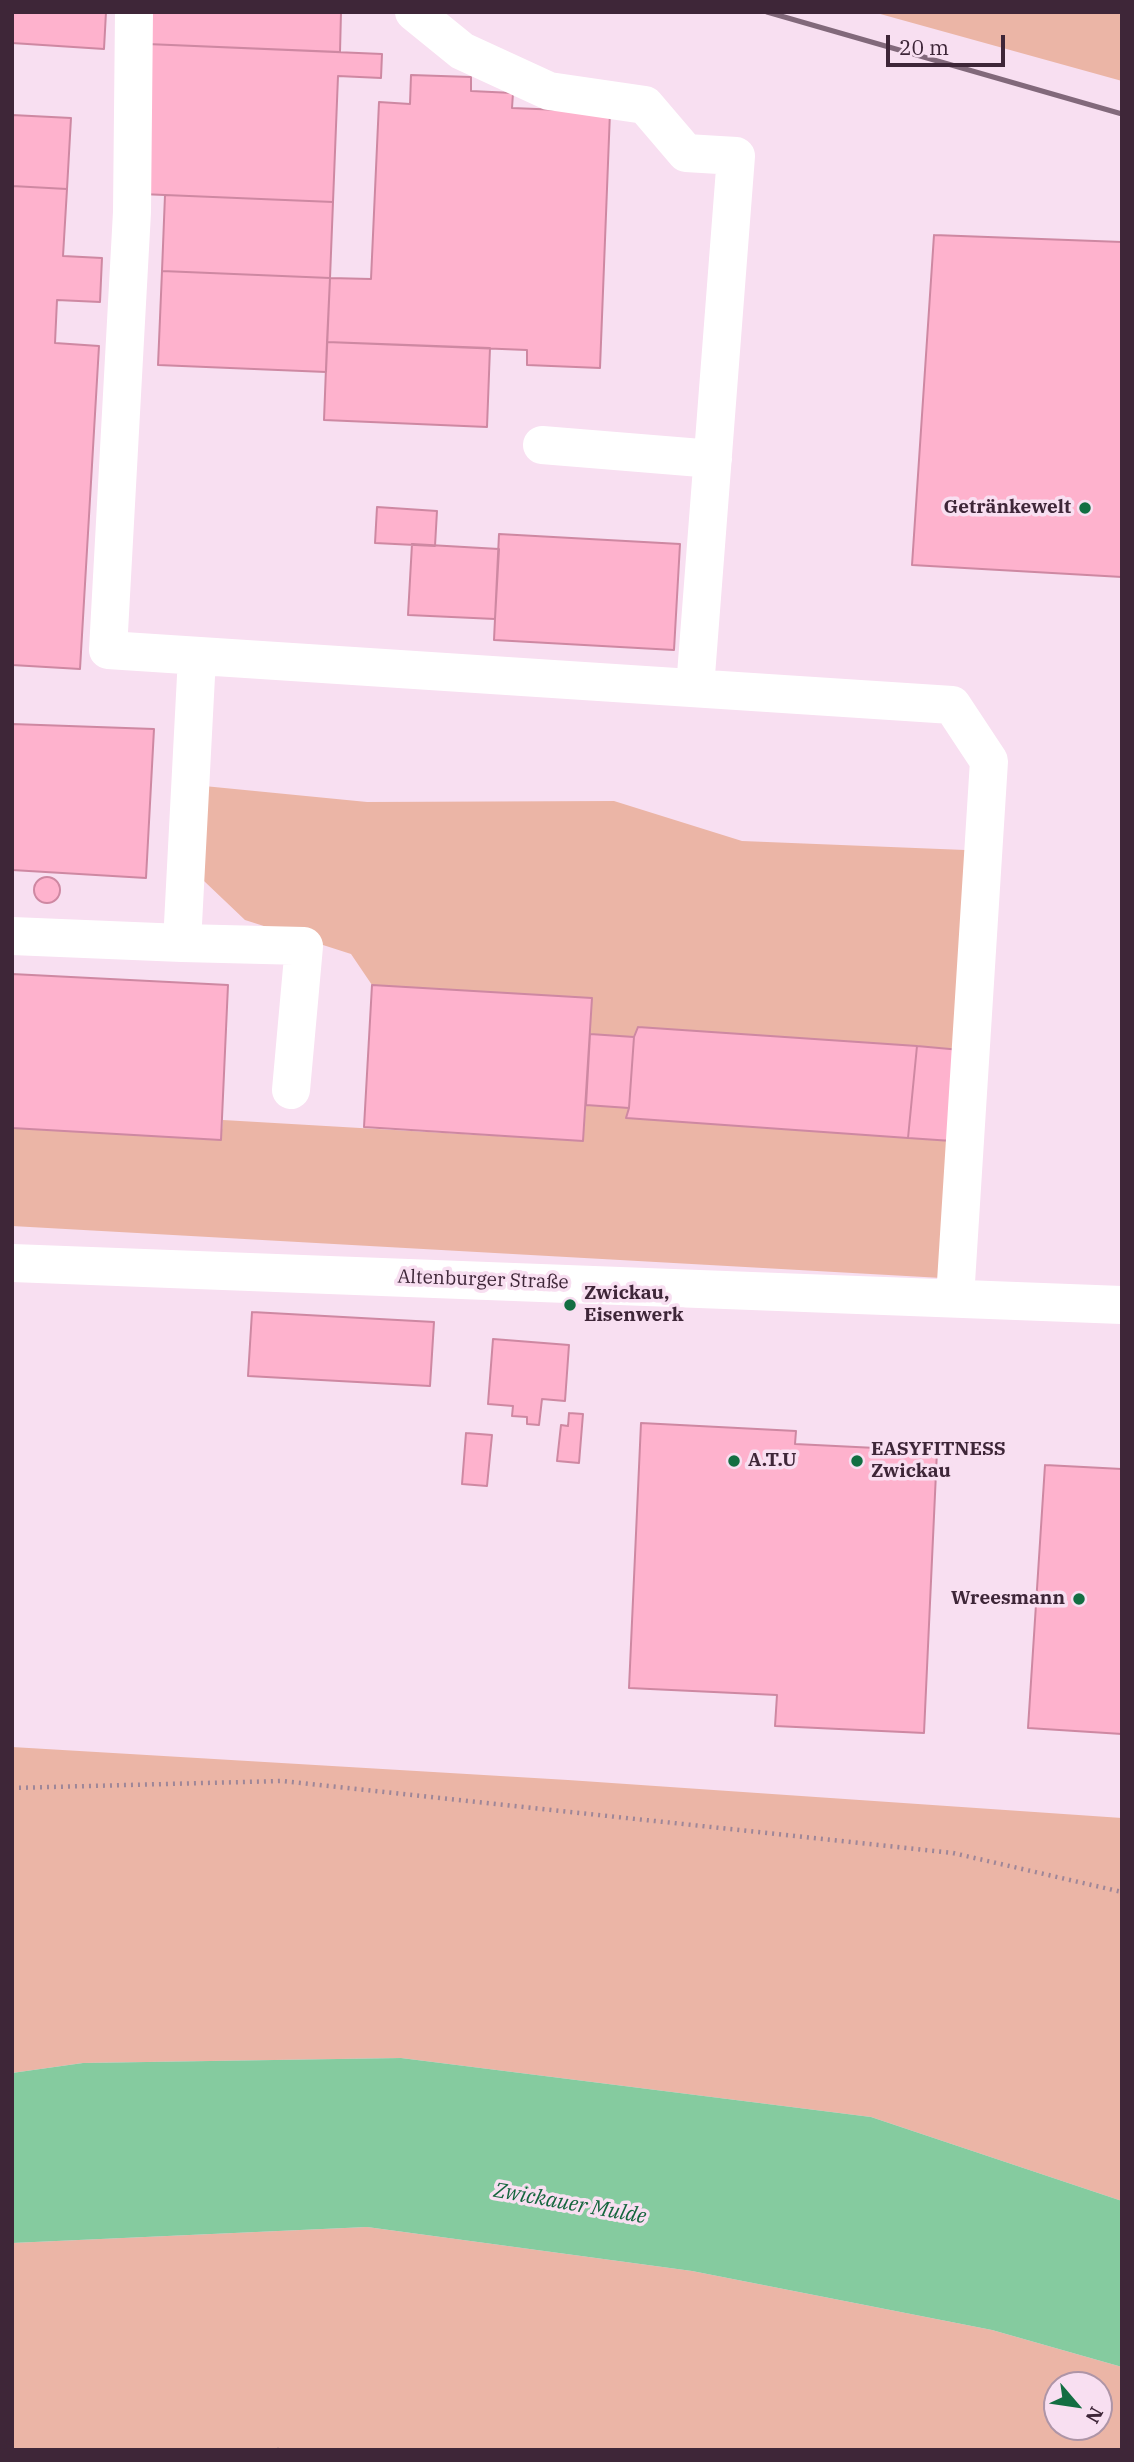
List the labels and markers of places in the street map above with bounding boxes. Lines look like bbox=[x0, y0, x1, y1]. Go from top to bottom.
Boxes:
place label: Getränkewelt bbox=[944, 497, 1071, 519]
marker: Getränkewelt bbox=[1077, 500, 1093, 516]
place label: Zwickau, Eisenwerk bbox=[584, 1283, 684, 1327]
marker: Zwickau, Eisenwerk bbox=[562, 1297, 578, 1313]
place label: EASYFITNESS Zwickau bbox=[871, 1439, 1006, 1483]
place label: A.T.U bbox=[748, 1450, 797, 1472]
marker: A.T.U bbox=[726, 1453, 742, 1469]
marker: EASYFITNESS Zwickau bbox=[849, 1453, 865, 1469]
place label: Wreesmann bbox=[951, 1588, 1065, 1610]
marker: Wreesmann bbox=[1071, 1591, 1087, 1607]

